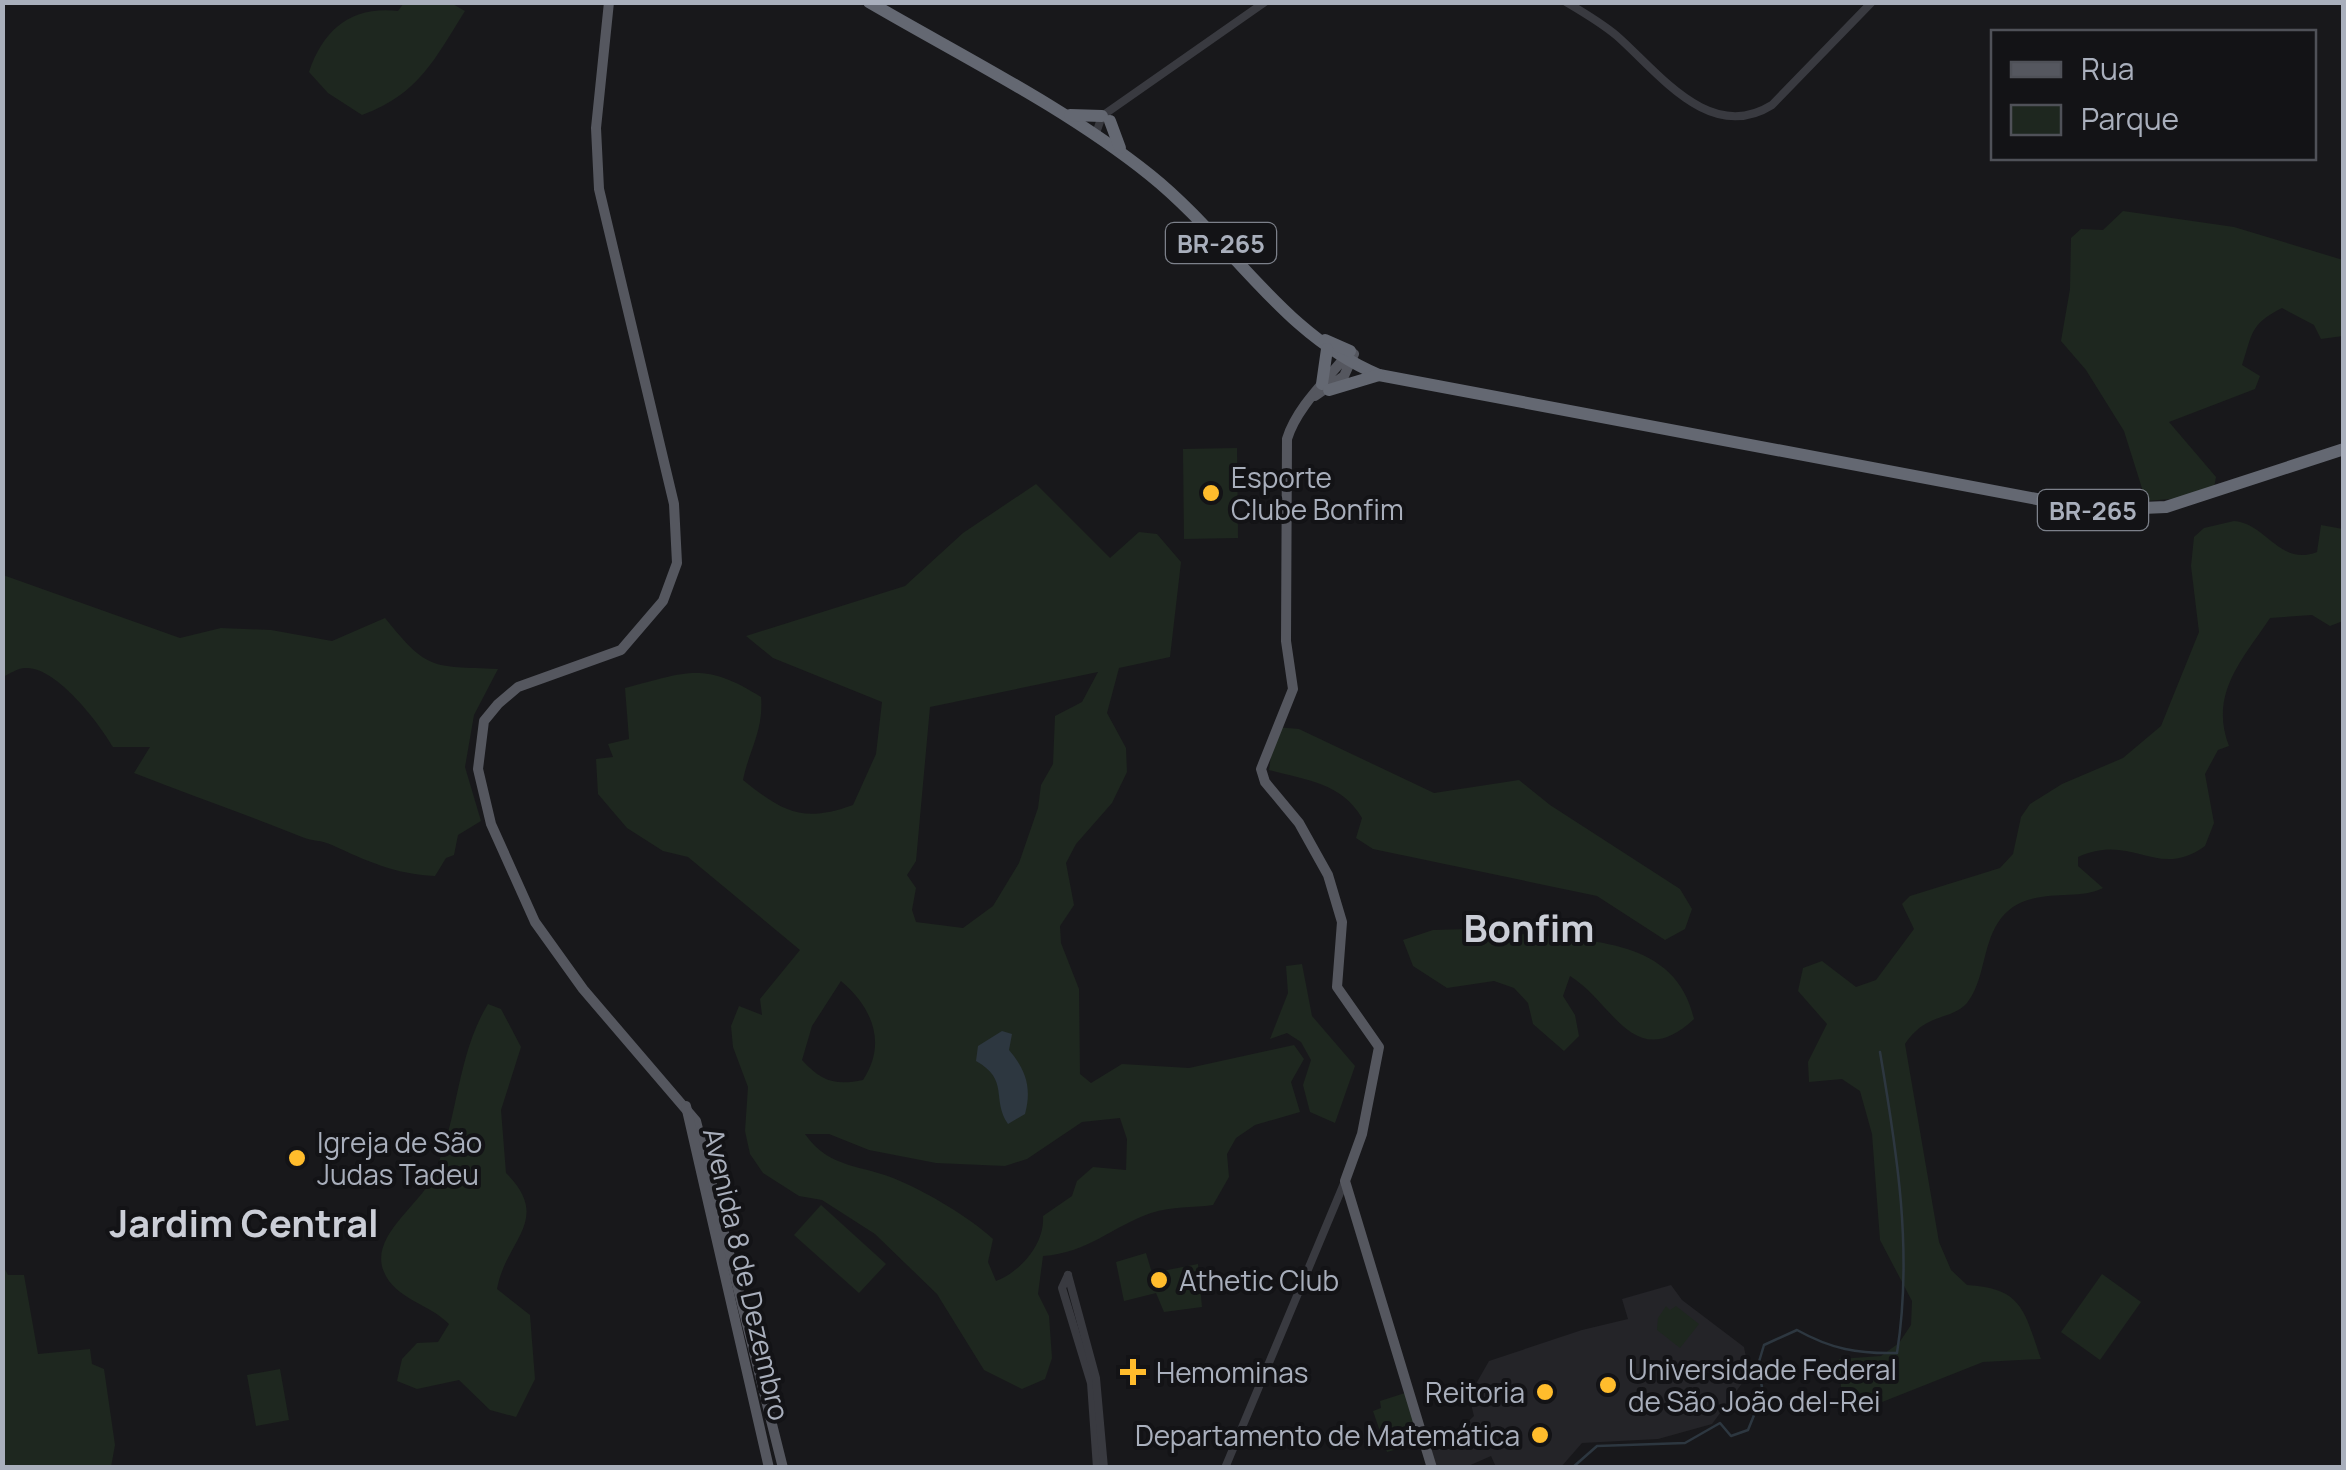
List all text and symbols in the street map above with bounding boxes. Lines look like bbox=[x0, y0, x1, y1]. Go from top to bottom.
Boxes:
legend bbox=[1991, 30, 2316, 160]
text: Rua bbox=[2081, 48, 2134, 89]
text: Parque bbox=[2081, 98, 2179, 139]
road number: BR-265 bbox=[1166, 223, 1276, 263]
place label: Esporte Clube Bonfim bbox=[1231, 458, 1404, 528]
marker: Esporte Clube Bonfim bbox=[1200, 482, 1222, 504]
road number: BR-265 bbox=[2038, 490, 2148, 530]
district label: Bonfim bbox=[1464, 901, 1595, 953]
place label: Igreja de São Judas Tadeu bbox=[317, 1123, 482, 1193]
street label: Avenida 8 de Dezembro bbox=[695, 1124, 799, 1424]
marker: Igreja de São Judas Tadeu bbox=[286, 1147, 308, 1169]
district label: Jardim Central bbox=[109, 1196, 379, 1248]
place label: Athetic Club bbox=[1179, 1261, 1339, 1299]
marker: Athetic Club bbox=[1148, 1269, 1170, 1291]
place label: Universidade Federal de São João del-Rei bbox=[1628, 1350, 1897, 1420]
place label: Hemominas bbox=[1156, 1353, 1309, 1391]
marker: Hemominas bbox=[1120, 1359, 1146, 1385]
place label: Reitoria bbox=[1425, 1373, 1525, 1411]
marker: Universidade Federal de São João del-Rei bbox=[1597, 1374, 1619, 1396]
marker: Reitoria bbox=[1534, 1381, 1556, 1403]
place label: Departamento de Matemática bbox=[1135, 1416, 1520, 1454]
marker: Departamento de Matemática bbox=[1529, 1424, 1551, 1446]

